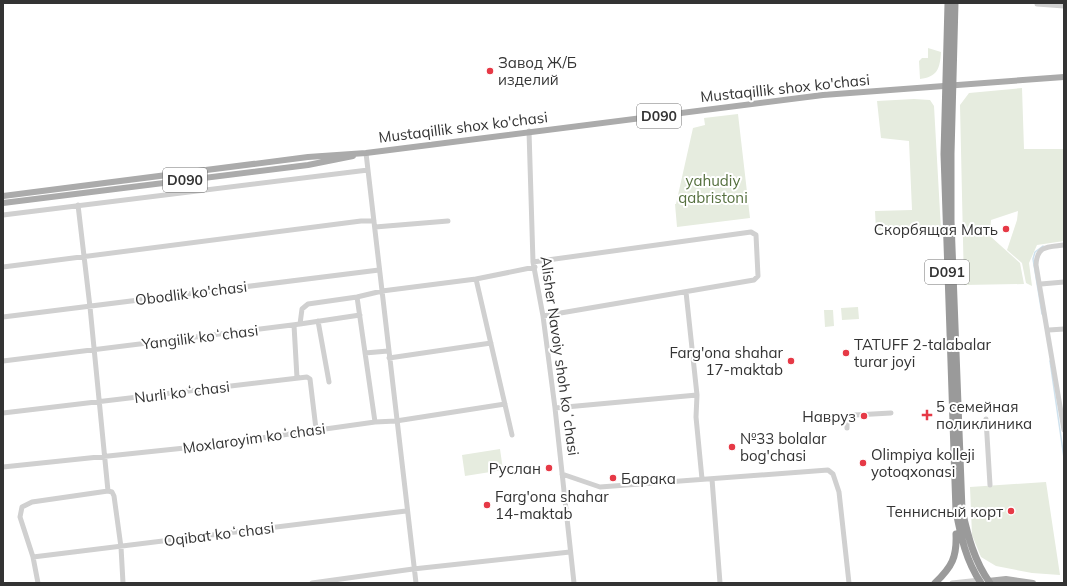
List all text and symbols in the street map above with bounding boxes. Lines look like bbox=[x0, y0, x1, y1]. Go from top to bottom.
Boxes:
place label: Завод Ж/Б изделий bbox=[498, 53, 577, 89]
marker: Завод Ж/Б изделий bbox=[485, 66, 495, 76]
street label: Mustaqillik shox ko'chasi bbox=[699, 70, 871, 106]
road number: D090 bbox=[637, 104, 681, 128]
street label: Mustaqillik shox ko'chasi bbox=[377, 107, 549, 147]
road number: D090 bbox=[163, 168, 207, 192]
park label: yahudiy qabristoni bbox=[678, 171, 748, 207]
place label: Скорбящая Мать bbox=[874, 220, 998, 239]
marker: Скорбящая Мать bbox=[1001, 224, 1011, 234]
street label: Alisher Navoiy shoh koʻchasi bbox=[537, 255, 583, 457]
road number: D091 bbox=[925, 260, 969, 284]
street label: Obodlik ko'chasi bbox=[134, 277, 248, 309]
street label: Yangilik koʻchasi bbox=[140, 320, 259, 354]
place label: TATUFF 2-talabalar turar joyi bbox=[854, 335, 991, 371]
place label: Farg'ona shahar 17-maktab bbox=[669, 343, 784, 379]
marker: TATUFF 2-talabalar turar joyi bbox=[841, 348, 851, 358]
marker: Farg'ona shahar 17-maktab bbox=[786, 356, 796, 366]
street label: Nurli koʻchasi bbox=[133, 377, 231, 407]
place label: 5 семейная поликлиника bbox=[936, 397, 1032, 433]
place label: Навруз bbox=[802, 407, 856, 426]
marker: 5 семейная поликлиника bbox=[921, 409, 933, 421]
marker: Навруз bbox=[859, 411, 869, 421]
street label: Moxlaroyim koʻchasi bbox=[181, 419, 327, 457]
place label: №33 bolalar bog'chasi bbox=[740, 429, 827, 465]
marker: №33 bolalar bog'chasi bbox=[727, 442, 737, 452]
place label: Olimpiya kolleji yotoqxonasi bbox=[871, 445, 975, 481]
marker: Olimpiya kolleji yotoqxonasi bbox=[858, 458, 868, 468]
place label: Руслан bbox=[489, 459, 541, 478]
marker: Руслан bbox=[544, 463, 554, 473]
place label: Барака bbox=[621, 469, 676, 488]
marker: Барака bbox=[608, 473, 618, 483]
place label: Farg'ona shahar 14-maktab bbox=[495, 487, 609, 523]
marker: Farg'ona shahar 14-maktab bbox=[482, 500, 492, 510]
place label: Теннисный корт bbox=[887, 502, 1003, 521]
marker: Теннисный корт bbox=[1006, 506, 1016, 516]
street label: Oqibat koʻchasi bbox=[163, 518, 275, 550]

